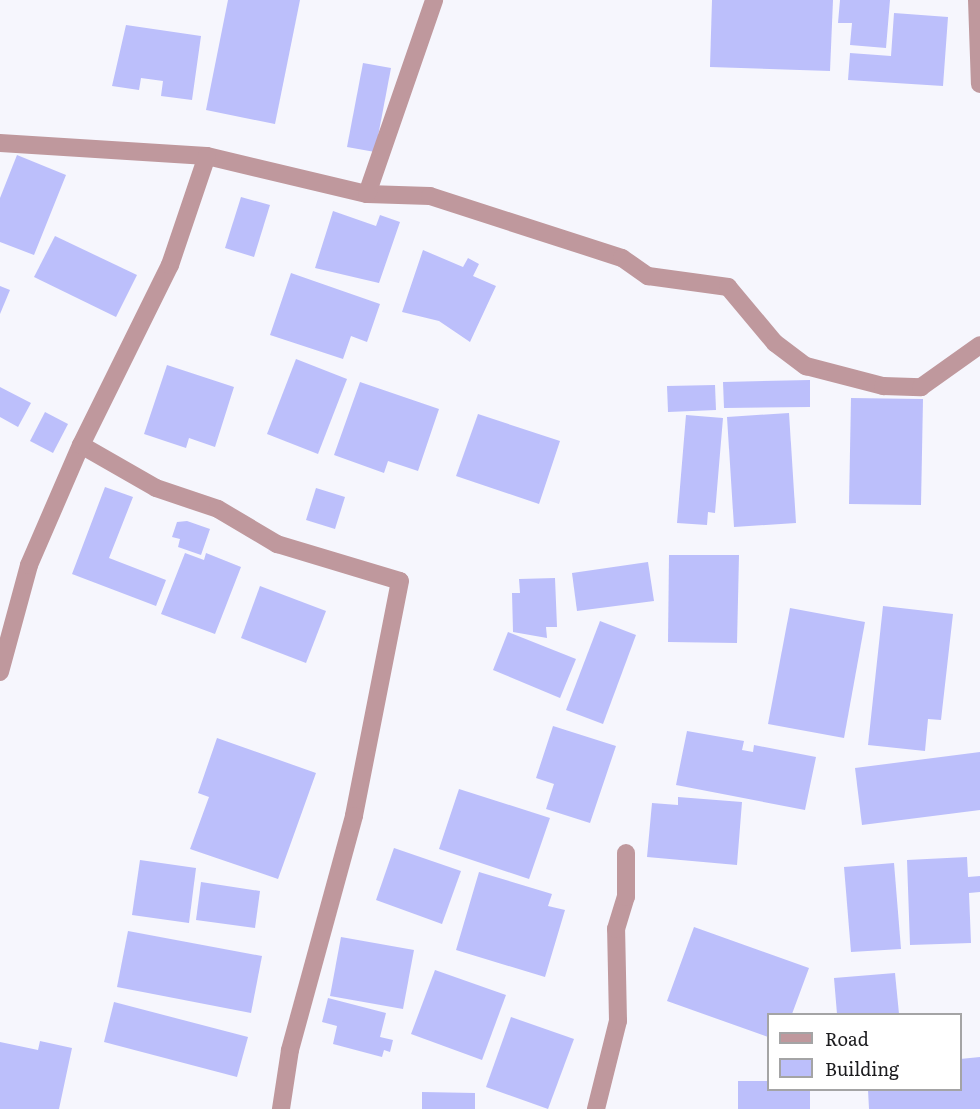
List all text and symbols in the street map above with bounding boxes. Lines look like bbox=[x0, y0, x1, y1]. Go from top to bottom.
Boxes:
legend bbox=[767, 1013, 962, 1091]
text: Road bbox=[825, 1025, 869, 1052]
text: Building bbox=[825, 1055, 899, 1082]

